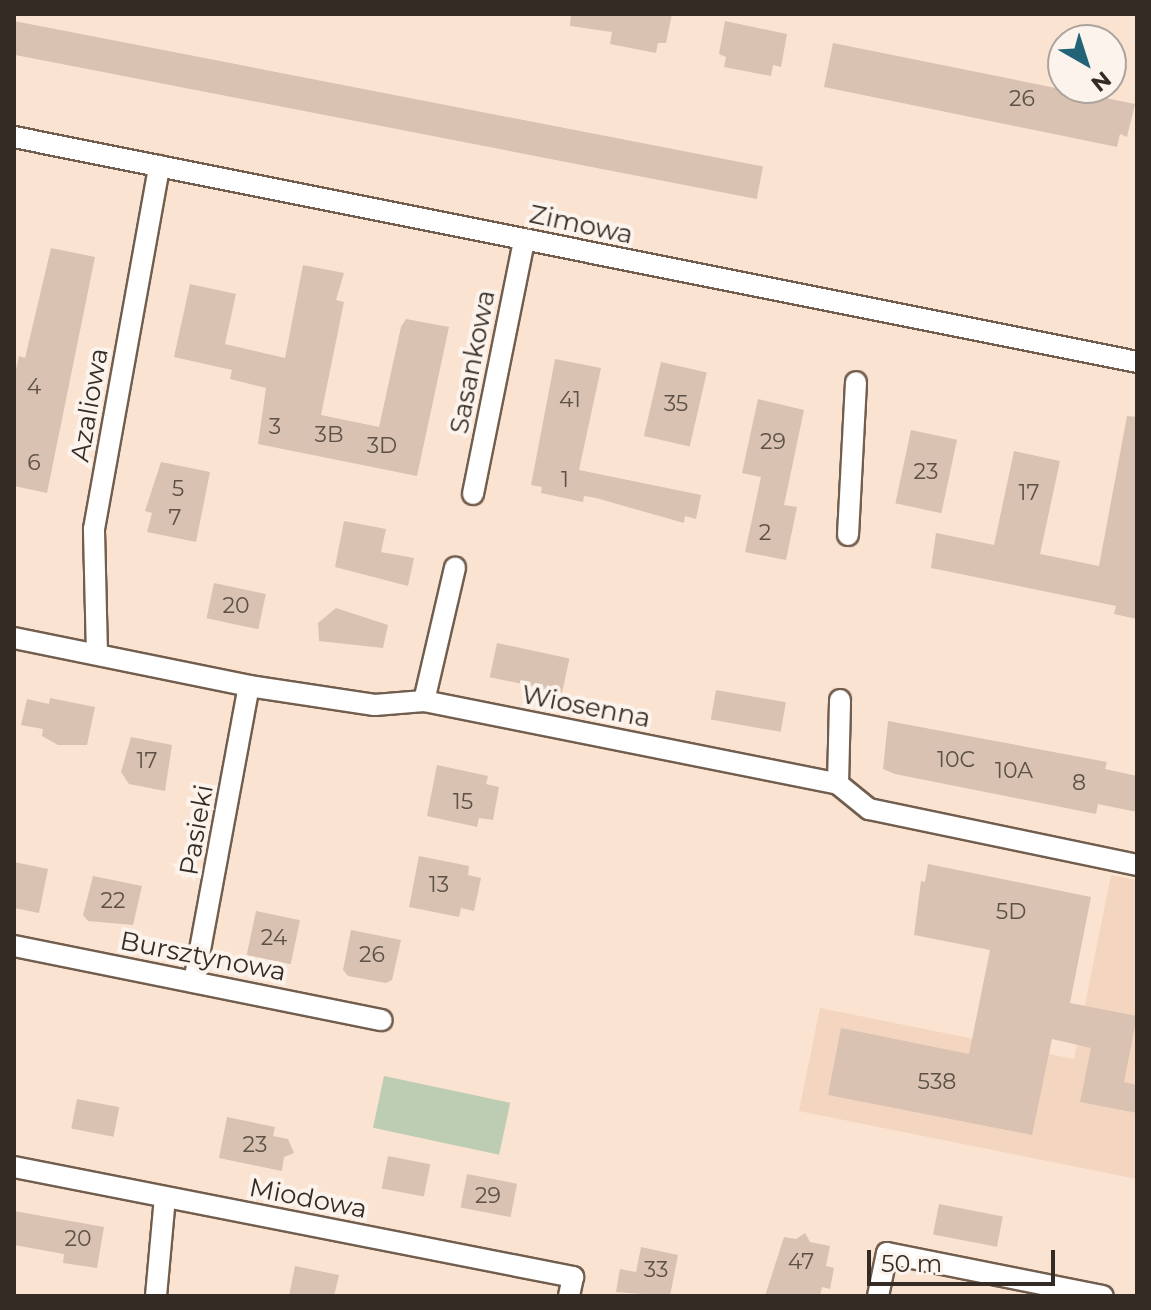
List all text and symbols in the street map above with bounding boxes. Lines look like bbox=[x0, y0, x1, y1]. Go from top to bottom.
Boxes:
north arrow bbox=[1047, 24, 1127, 104]
text: N bbox=[1086, 65, 1117, 98]
house number: 26 bbox=[1009, 86, 1035, 112]
street label: Zimowa bbox=[526, 199, 636, 251]
street label: Sasankowa bbox=[444, 288, 502, 436]
street label: Azaliowa bbox=[65, 346, 115, 464]
house number: 4 bbox=[27, 374, 41, 400]
house number: 41 bbox=[559, 387, 581, 413]
house number: 35 bbox=[664, 391, 688, 417]
house number: 3 bbox=[269, 414, 281, 440]
house number: 3B bbox=[315, 422, 343, 448]
house number: 29 bbox=[760, 429, 786, 455]
house number: 3D bbox=[367, 433, 397, 459]
house number: 6 bbox=[27, 450, 41, 476]
house number: 23 bbox=[914, 459, 938, 485]
house number: 1 bbox=[561, 467, 569, 493]
house number: 5 bbox=[172, 476, 184, 502]
house number: 17 bbox=[1019, 480, 1039, 506]
house number: 7 bbox=[169, 505, 181, 531]
house number: 2 bbox=[759, 520, 771, 546]
house number: 20 bbox=[222, 593, 250, 619]
street label: Wiosenna bbox=[519, 679, 653, 735]
house number: 10C bbox=[937, 747, 975, 773]
house number: 17 bbox=[137, 748, 157, 774]
house number: 10A bbox=[995, 758, 1033, 784]
house number: 8 bbox=[1072, 770, 1086, 796]
street label: Pasieki bbox=[174, 782, 220, 878]
house number: 15 bbox=[453, 789, 473, 815]
house number: 13 bbox=[429, 872, 449, 898]
house number: 22 bbox=[101, 888, 125, 914]
house number: 5D bbox=[996, 899, 1026, 925]
house number: 24 bbox=[261, 925, 287, 951]
street label: Bursztynowa bbox=[117, 926, 289, 988]
house number: 26 bbox=[359, 942, 385, 968]
house number: 538 bbox=[918, 1069, 956, 1095]
house number: 23 bbox=[243, 1132, 267, 1158]
street label: Miodowa bbox=[246, 1172, 370, 1226]
house number: 29 bbox=[475, 1183, 501, 1209]
house number: 20 bbox=[64, 1226, 92, 1252]
scale bar bbox=[871, 1234, 1059, 1284]
house number: 47 bbox=[788, 1249, 814, 1275]
text: 50 m bbox=[881, 1249, 942, 1278]
house number: 33 bbox=[644, 1257, 668, 1283]

